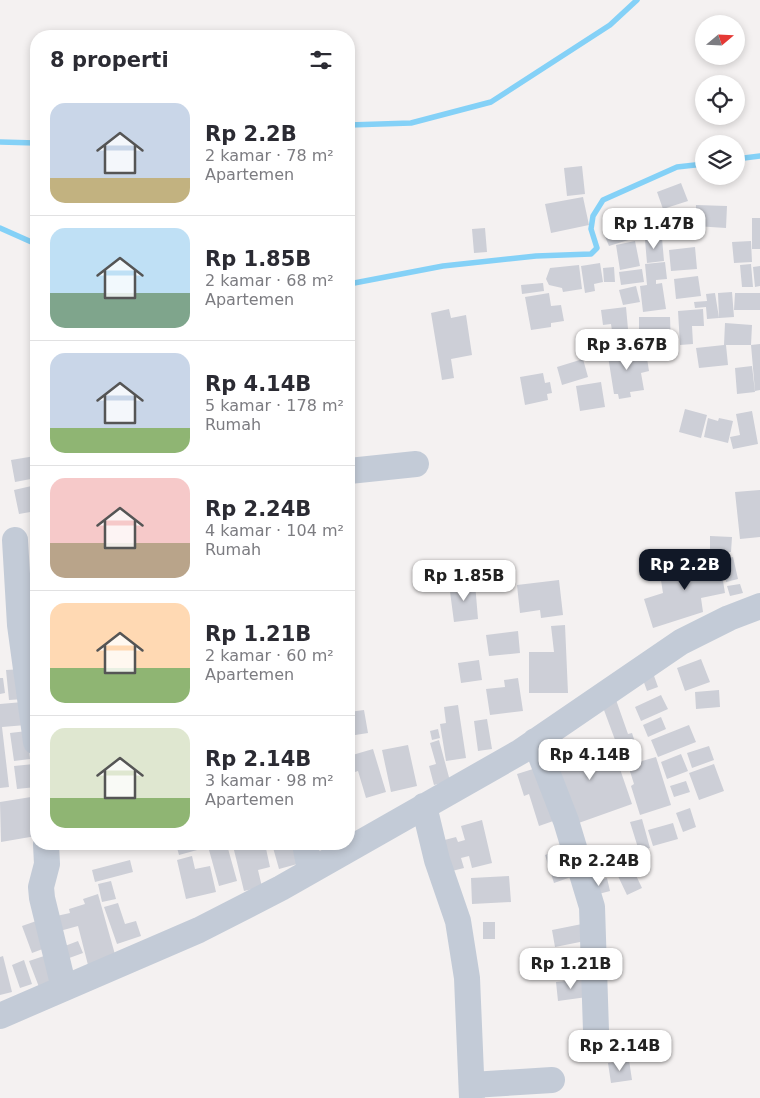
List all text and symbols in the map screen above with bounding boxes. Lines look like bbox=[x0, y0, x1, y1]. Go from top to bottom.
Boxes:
north arrow bbox=[695, 15, 745, 65]
map controls bbox=[695, 15, 745, 185]
icon: filters bbox=[307, 46, 335, 74]
text: 8 properti bbox=[50, 48, 169, 72]
button: locate bbox=[695, 75, 745, 125]
text: Rp 2.2B bbox=[205, 122, 297, 146]
icon: home bbox=[90, 123, 150, 183]
button: layers bbox=[695, 135, 745, 185]
text: 2 kamar · 78 m² bbox=[205, 146, 334, 165]
text: Apartemen bbox=[205, 165, 294, 184]
pin: Rp 1.47B bbox=[602, 208, 706, 250]
text: Rp 1.47B bbox=[613, 214, 695, 233]
text: Rp 1.85B bbox=[205, 247, 311, 271]
icon: home bbox=[90, 248, 150, 308]
text: 2 kamar · 68 m² bbox=[205, 271, 334, 290]
text: Apartemen bbox=[205, 290, 294, 309]
pin: Rp 3.67B bbox=[575, 328, 679, 371]
text: Rp 3.67B bbox=[586, 335, 668, 354]
text: Rp 4.14B bbox=[205, 372, 311, 396]
icon: home bbox=[90, 373, 150, 433]
text: 5 kamar · 178 m² bbox=[205, 396, 344, 415]
text: Rumah bbox=[205, 415, 261, 434]
text: Rp 2.24B bbox=[205, 497, 311, 521]
icon: home bbox=[90, 498, 150, 558]
text: 4 kamar · 104 m² bbox=[205, 521, 344, 540]
text: Rumah bbox=[205, 540, 261, 559]
pin: Rp 2.2B bbox=[639, 548, 731, 591]
text: Rp 2.2B bbox=[650, 555, 720, 574]
pin: Rp 1.85B bbox=[412, 560, 516, 602]
text: Rp 1.85B bbox=[423, 566, 505, 585]
text: Rp 1.21B bbox=[205, 622, 311, 646]
icon: home bbox=[90, 623, 150, 683]
text: 2 kamar · 60 m² bbox=[205, 646, 334, 665]
text: Apartemen bbox=[205, 665, 294, 684]
pin: Rp 4.14B bbox=[538, 738, 642, 781]
text: Rp 4.14B bbox=[549, 745, 631, 764]
text: Rp 2.14B bbox=[205, 747, 311, 771]
icon: home bbox=[90, 748, 150, 808]
text: 3 kamar · 98 m² bbox=[205, 771, 334, 790]
text: Apartemen bbox=[205, 790, 294, 809]
pin: Rp 2.24B bbox=[547, 844, 651, 887]
text: Rp 2.24B bbox=[558, 851, 640, 870]
pin: Rp 1.21B bbox=[519, 948, 623, 990]
text: Rp 1.21B bbox=[530, 954, 612, 973]
pin: Rp 2.14B bbox=[568, 1030, 672, 1072]
text: Rp 2.14B bbox=[579, 1036, 661, 1055]

